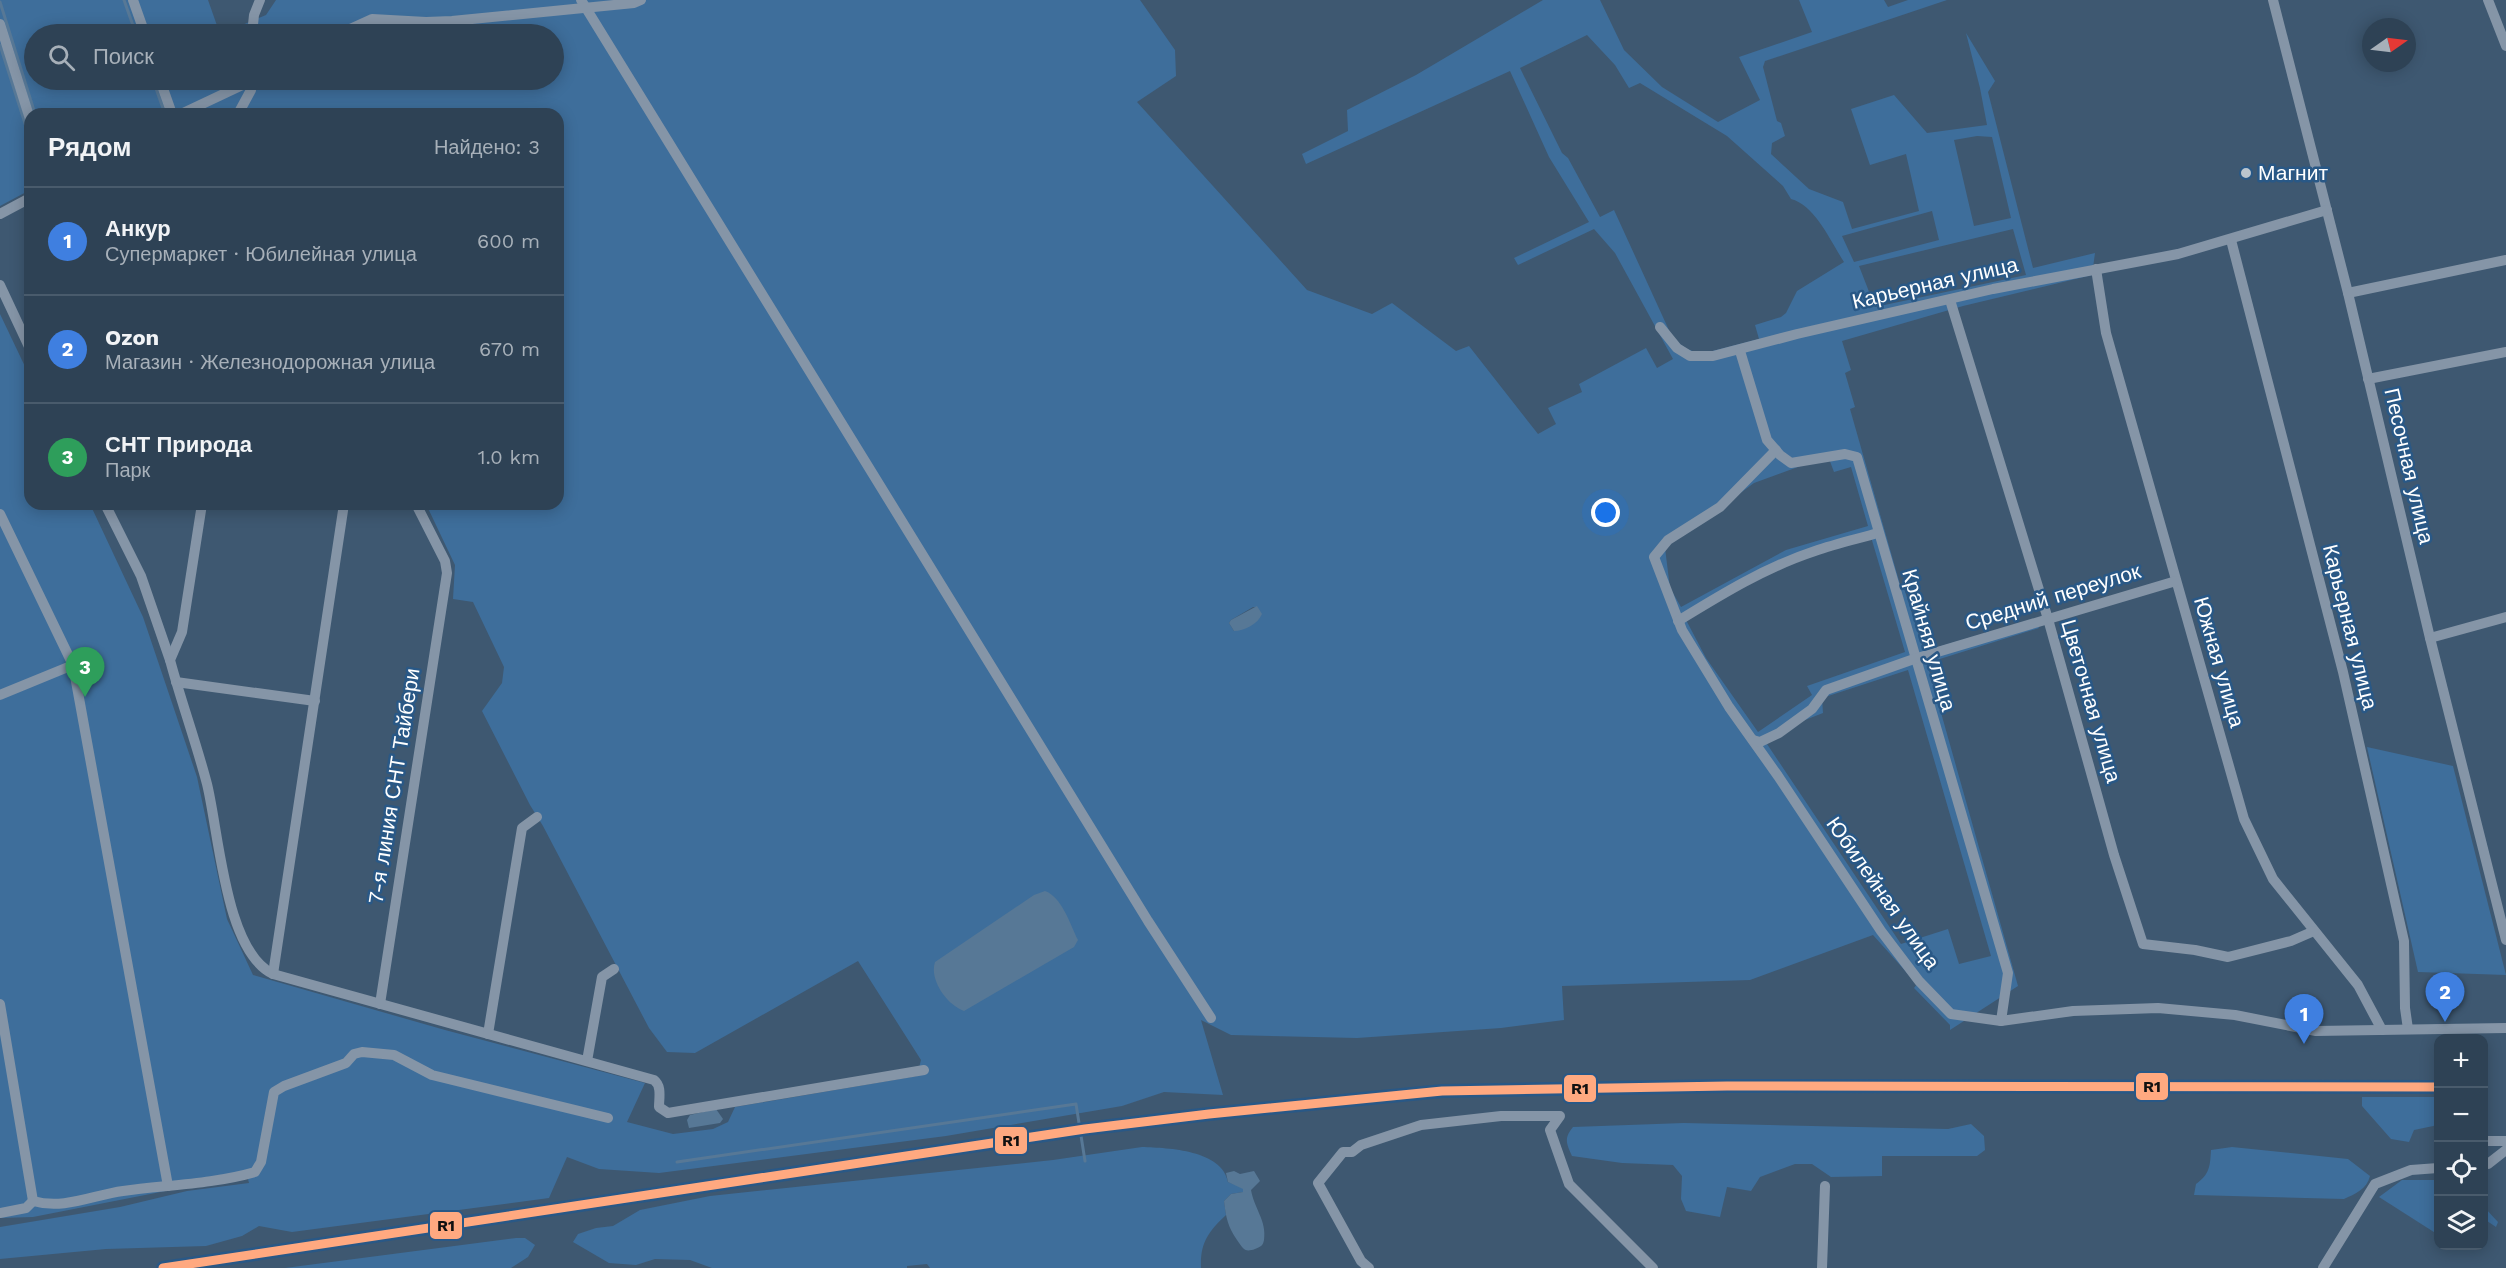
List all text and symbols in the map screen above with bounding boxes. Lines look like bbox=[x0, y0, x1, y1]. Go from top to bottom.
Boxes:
north arrow bbox=[2362, 18, 2416, 72]
search box bbox=[24, 24, 564, 90]
icon: search bbox=[45, 41, 78, 74]
text: Поиск bbox=[93, 44, 154, 69]
text: Рядом bbox=[48, 132, 131, 162]
text: Найдено: 3 bbox=[434, 135, 540, 159]
place label: Магнит bbox=[2258, 160, 2328, 185]
marker: Магнит bbox=[2239, 166, 2253, 180]
text: Анкур bbox=[105, 216, 171, 241]
text: 1 bbox=[63, 229, 72, 253]
text: 600 m bbox=[477, 229, 540, 253]
text: Супермаркет · Юбилейная улица bbox=[105, 242, 417, 266]
street label: Карьерная улица bbox=[1850, 251, 2021, 314]
text: Ozon bbox=[105, 325, 159, 350]
text: 2 bbox=[62, 337, 73, 361]
text: 670 m bbox=[479, 337, 540, 361]
text: Магазин · Железнодорожная улица bbox=[105, 350, 435, 374]
street label: Песочная улица bbox=[2379, 386, 2440, 547]
text: СНТ Природа bbox=[105, 432, 252, 457]
text: 3 bbox=[62, 445, 73, 469]
text: 1.0 km bbox=[478, 445, 540, 469]
text: Парк bbox=[105, 458, 150, 482]
your location bbox=[1591, 498, 1620, 527]
street label: Карьерная улица bbox=[2318, 542, 2383, 712]
street label: Средний переулок bbox=[1962, 558, 2144, 635]
street label: Крайняя улица bbox=[1897, 566, 1962, 714]
street label: Южная улица bbox=[2189, 594, 2250, 730]
street label: Цветочная улица bbox=[2056, 616, 2127, 786]
pin: 3 bbox=[66, 648, 104, 697]
street label: 7-я линия СНТ Тайбери bbox=[363, 666, 424, 906]
street label: Юбилейная улица bbox=[1821, 812, 1946, 974]
pin: 2 bbox=[2426, 972, 2464, 1022]
pin: 1 bbox=[2284, 994, 2324, 1044]
map controls bbox=[2434, 1034, 2488, 1250]
button: + bbox=[2434, 1034, 2488, 1088]
line badge: R1 bbox=[2135, 1072, 2169, 1101]
line badge: R1 bbox=[1563, 1074, 1597, 1103]
text: R1 bbox=[2143, 1077, 2161, 1096]
text: R1 bbox=[1571, 1079, 1589, 1098]
button: − bbox=[2434, 1088, 2488, 1142]
line badge: R1 bbox=[994, 1126, 1028, 1155]
text: R1 bbox=[1002, 1131, 1020, 1150]
button: locate bbox=[2434, 1142, 2488, 1196]
button: layers bbox=[2434, 1196, 2488, 1250]
line badge: R1 bbox=[429, 1211, 463, 1240]
text: R1 bbox=[437, 1216, 455, 1235]

